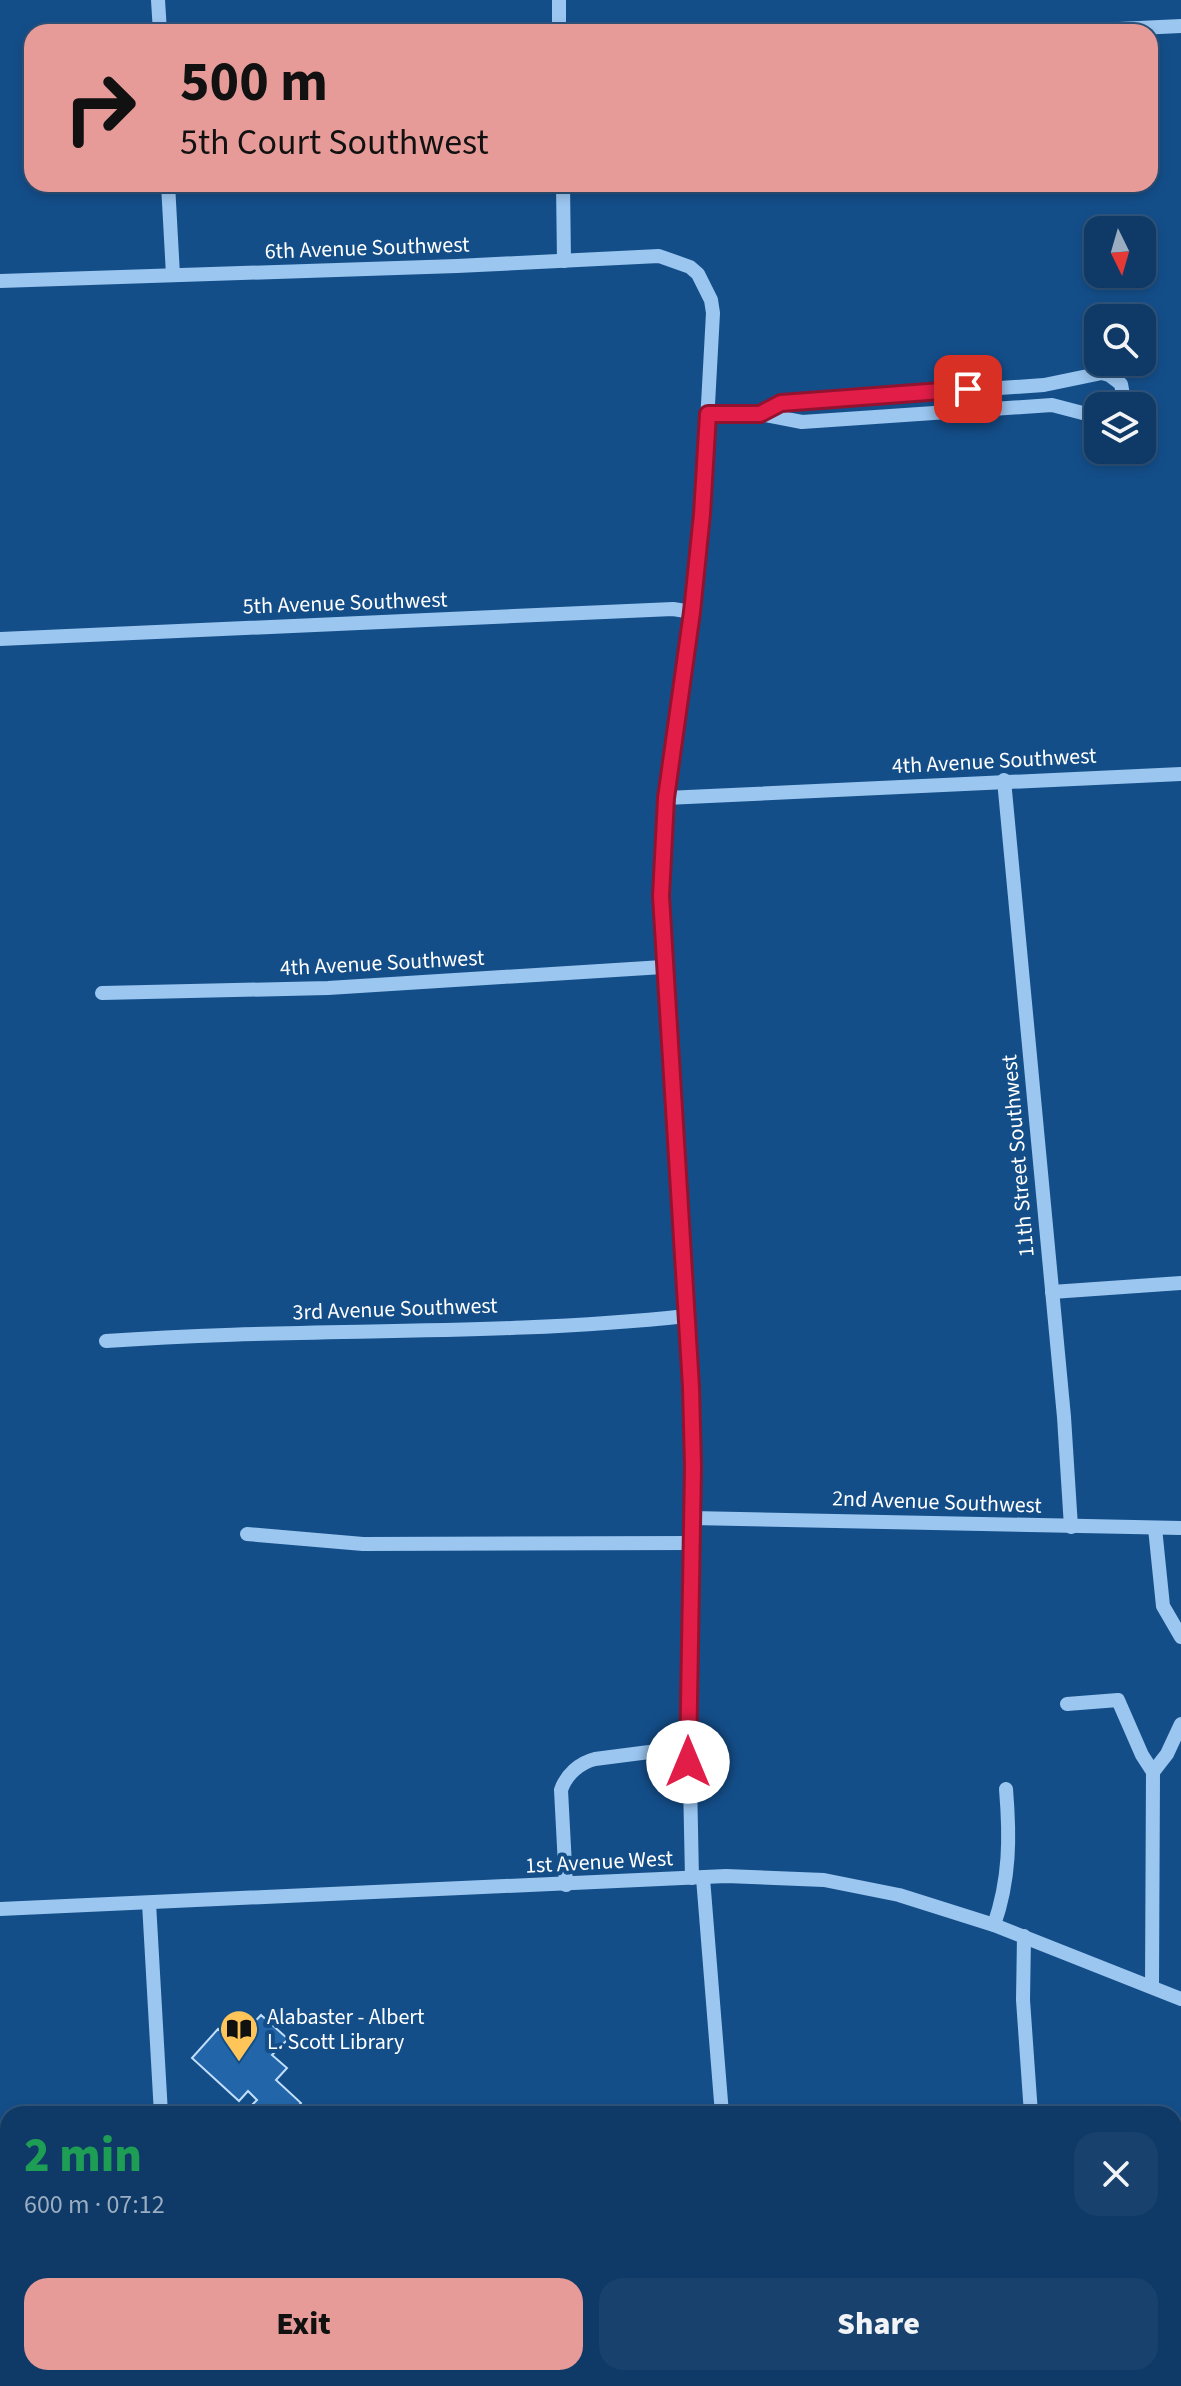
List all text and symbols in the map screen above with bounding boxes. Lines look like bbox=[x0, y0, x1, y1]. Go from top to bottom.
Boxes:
text: 500 m bbox=[180, 43, 328, 122]
icon: right bbox=[48, 56, 152, 160]
text: 5th Court Southwest bbox=[180, 117, 489, 168]
north arrow bbox=[1084, 216, 1156, 288]
map controls bbox=[1084, 216, 1156, 464]
street label: 6th Avenue Southwest bbox=[264, 228, 471, 268]
button: search bbox=[1084, 304, 1156, 376]
pin bbox=[934, 355, 1002, 423]
icon: arrive bbox=[946, 367, 990, 411]
button: layers bbox=[1084, 392, 1156, 464]
street label: 5th Avenue Southwest bbox=[242, 583, 449, 623]
street label: 4th Avenue Southwest bbox=[891, 740, 1098, 782]
street label: 4th Avenue Southwest bbox=[279, 942, 486, 984]
street label: 11th Street Southwest bbox=[993, 1053, 1043, 1258]
street label: 3rd Avenue Southwest bbox=[292, 1289, 499, 1329]
street label: 2nd Avenue Southwest bbox=[832, 1482, 1043, 1522]
position arrow bbox=[646, 1720, 730, 1804]
street label: 1st Avenue West bbox=[524, 1842, 674, 1882]
place label: Alabaster - Albert L. Scott Library bbox=[267, 2001, 425, 2058]
library icon: Alabaster - Albert L. Scott Library bbox=[218, 2008, 260, 2063]
text: 2 min bbox=[24, 2122, 142, 2190]
button: close bbox=[1074, 2132, 1158, 2216]
text: 600 m · 07:12 bbox=[24, 2186, 165, 2223]
button: Exit bbox=[24, 2278, 583, 2370]
button: Share bbox=[599, 2278, 1158, 2370]

